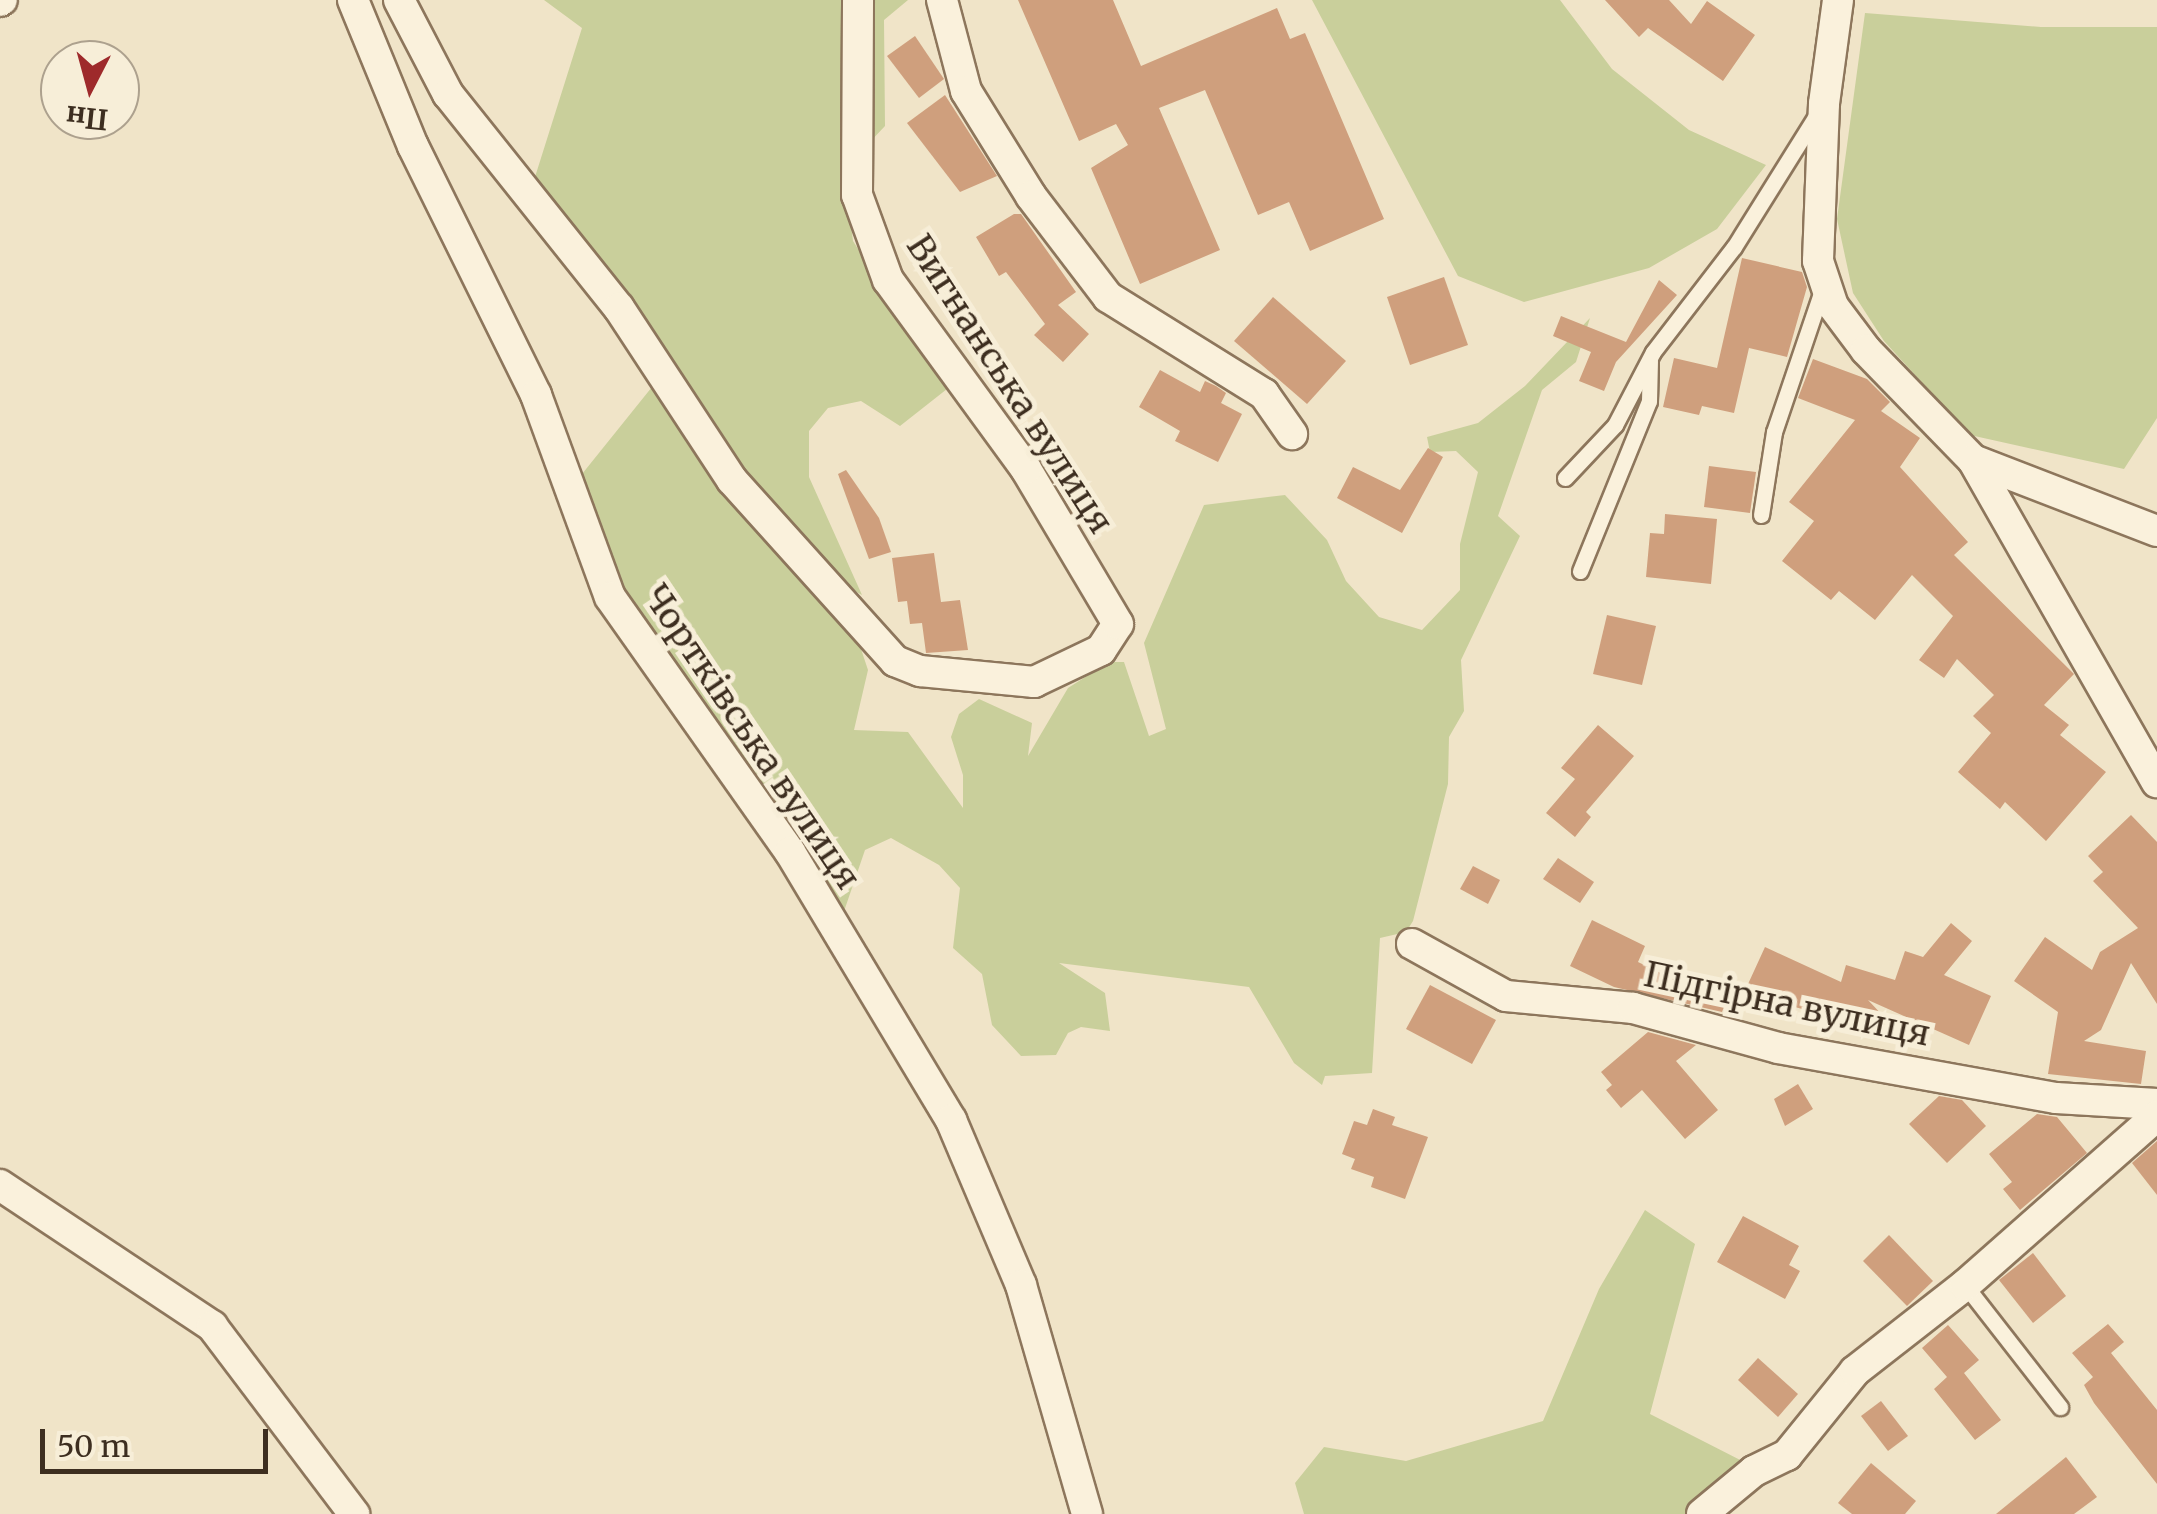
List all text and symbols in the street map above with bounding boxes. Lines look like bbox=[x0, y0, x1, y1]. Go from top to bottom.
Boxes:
north arrow bbox=[40, 40, 140, 140]
text: Пн bbox=[64, 98, 110, 138]
street label: Вигнанська вулиця bbox=[898, 227, 1122, 541]
street label: Чортківська вулиця bbox=[635, 577, 869, 897]
street label: Підгірна вулиця bbox=[1640, 953, 1934, 1055]
scale bar bbox=[45, 1409, 272, 1471]
text: 50 m bbox=[57, 1427, 130, 1465]

